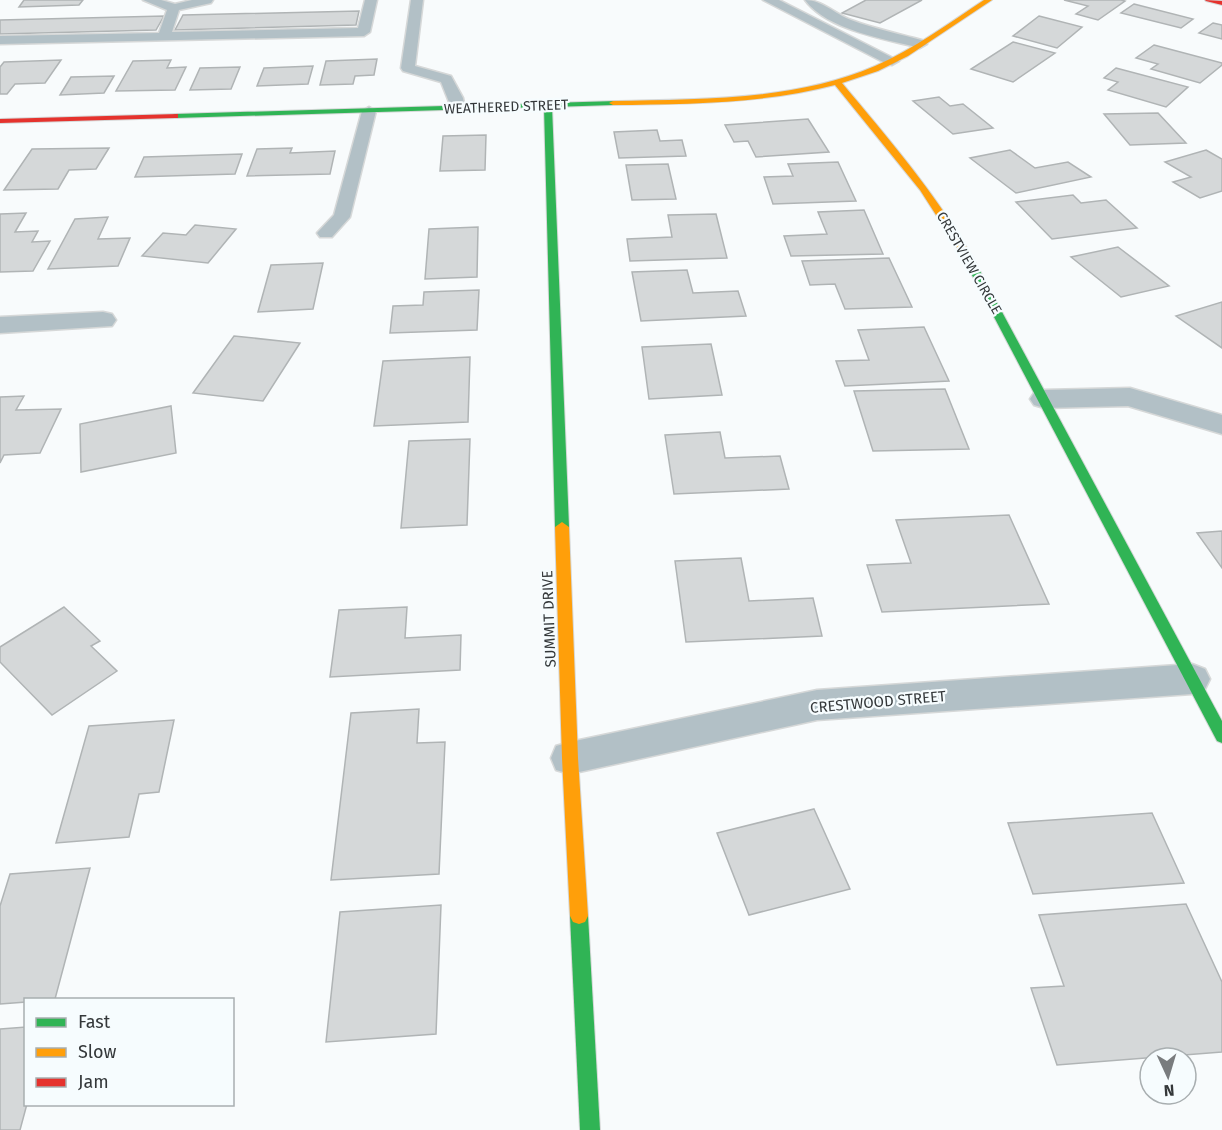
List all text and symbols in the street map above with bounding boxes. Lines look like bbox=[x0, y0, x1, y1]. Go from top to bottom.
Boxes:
street label: WEATHERED STREET bbox=[443, 96, 569, 118]
street label: CRESTVIEW CIRCLE bbox=[933, 209, 1005, 317]
street label: SUMMIT DRIVE bbox=[538, 570, 560, 668]
street label: CRESTWOOD STREET bbox=[809, 687, 947, 717]
legend bbox=[24, 998, 234, 1106]
text: Fast bbox=[78, 1011, 111, 1033]
text: Slow bbox=[78, 1041, 117, 1063]
north arrow bbox=[1138, 1046, 1198, 1106]
text: Jam bbox=[78, 1071, 109, 1093]
text: N bbox=[1163, 1081, 1175, 1100]

